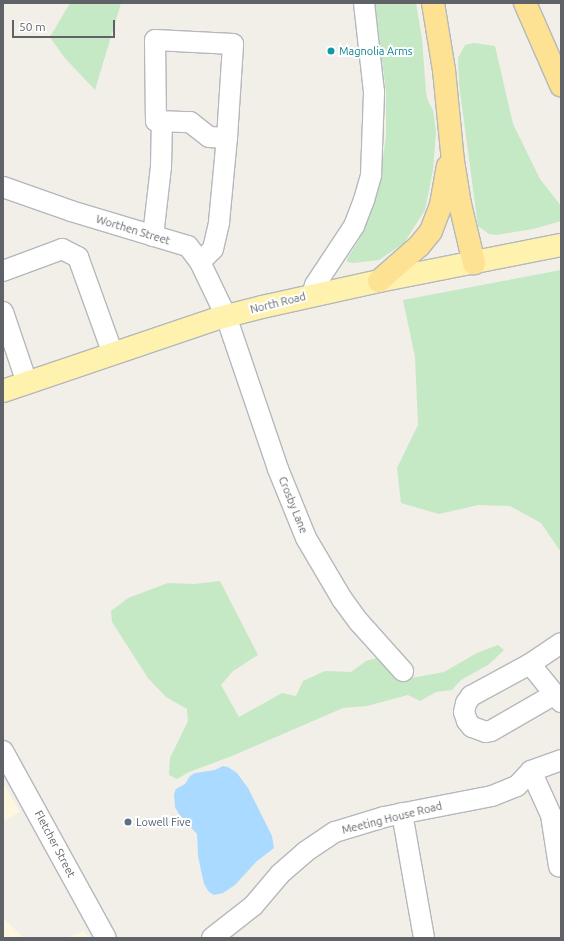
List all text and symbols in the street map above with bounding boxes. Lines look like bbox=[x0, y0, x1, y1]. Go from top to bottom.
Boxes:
scale bar bbox=[14, 12, 117, 38]
text: 50 m bbox=[19, 20, 46, 33]
place label: Magnolia Arms bbox=[339, 44, 413, 58]
marker: Magnolia Arms bbox=[326, 46, 336, 56]
street label: Worthen Street bbox=[94, 212, 172, 248]
street label: North Road bbox=[249, 290, 307, 316]
street label: Crosby Lane bbox=[276, 475, 310, 535]
street label: Meeting House Road bbox=[340, 799, 444, 837]
street label: Fletcher Street bbox=[32, 808, 78, 880]
place label: Lowell Five bbox=[136, 815, 191, 829]
marker: Lowell Five bbox=[123, 817, 133, 827]

